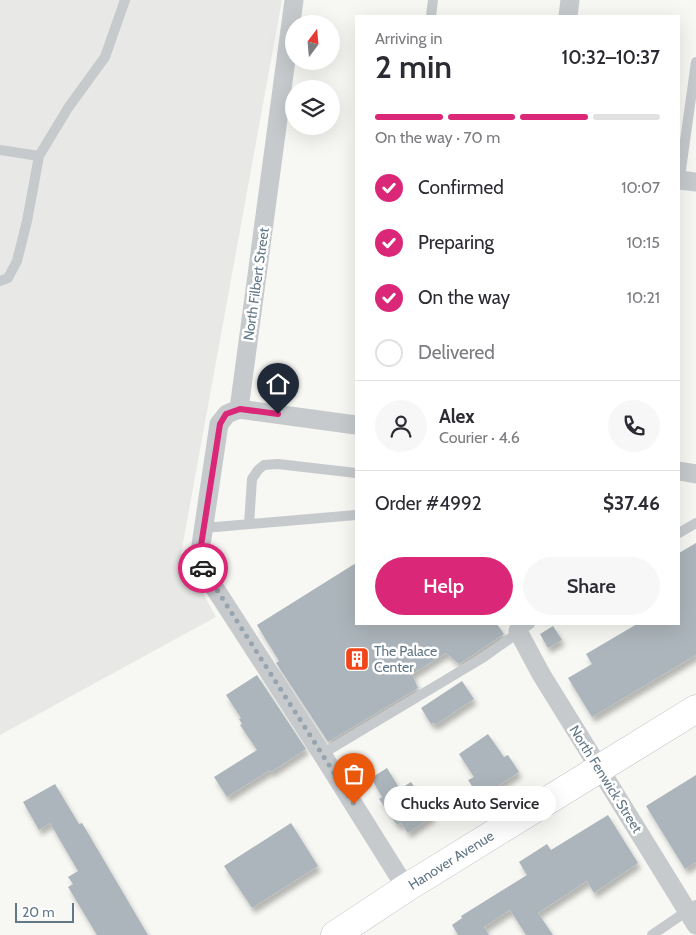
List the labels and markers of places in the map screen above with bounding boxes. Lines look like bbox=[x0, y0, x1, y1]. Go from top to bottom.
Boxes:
pin bbox=[257, 363, 299, 414]
place label: The Palace Center bbox=[374, 642, 437, 676]
building icon: The Palace Center bbox=[344, 646, 370, 672]
pin bbox=[333, 753, 375, 804]
callout: Chucks Auto Service bbox=[384, 786, 556, 822]

